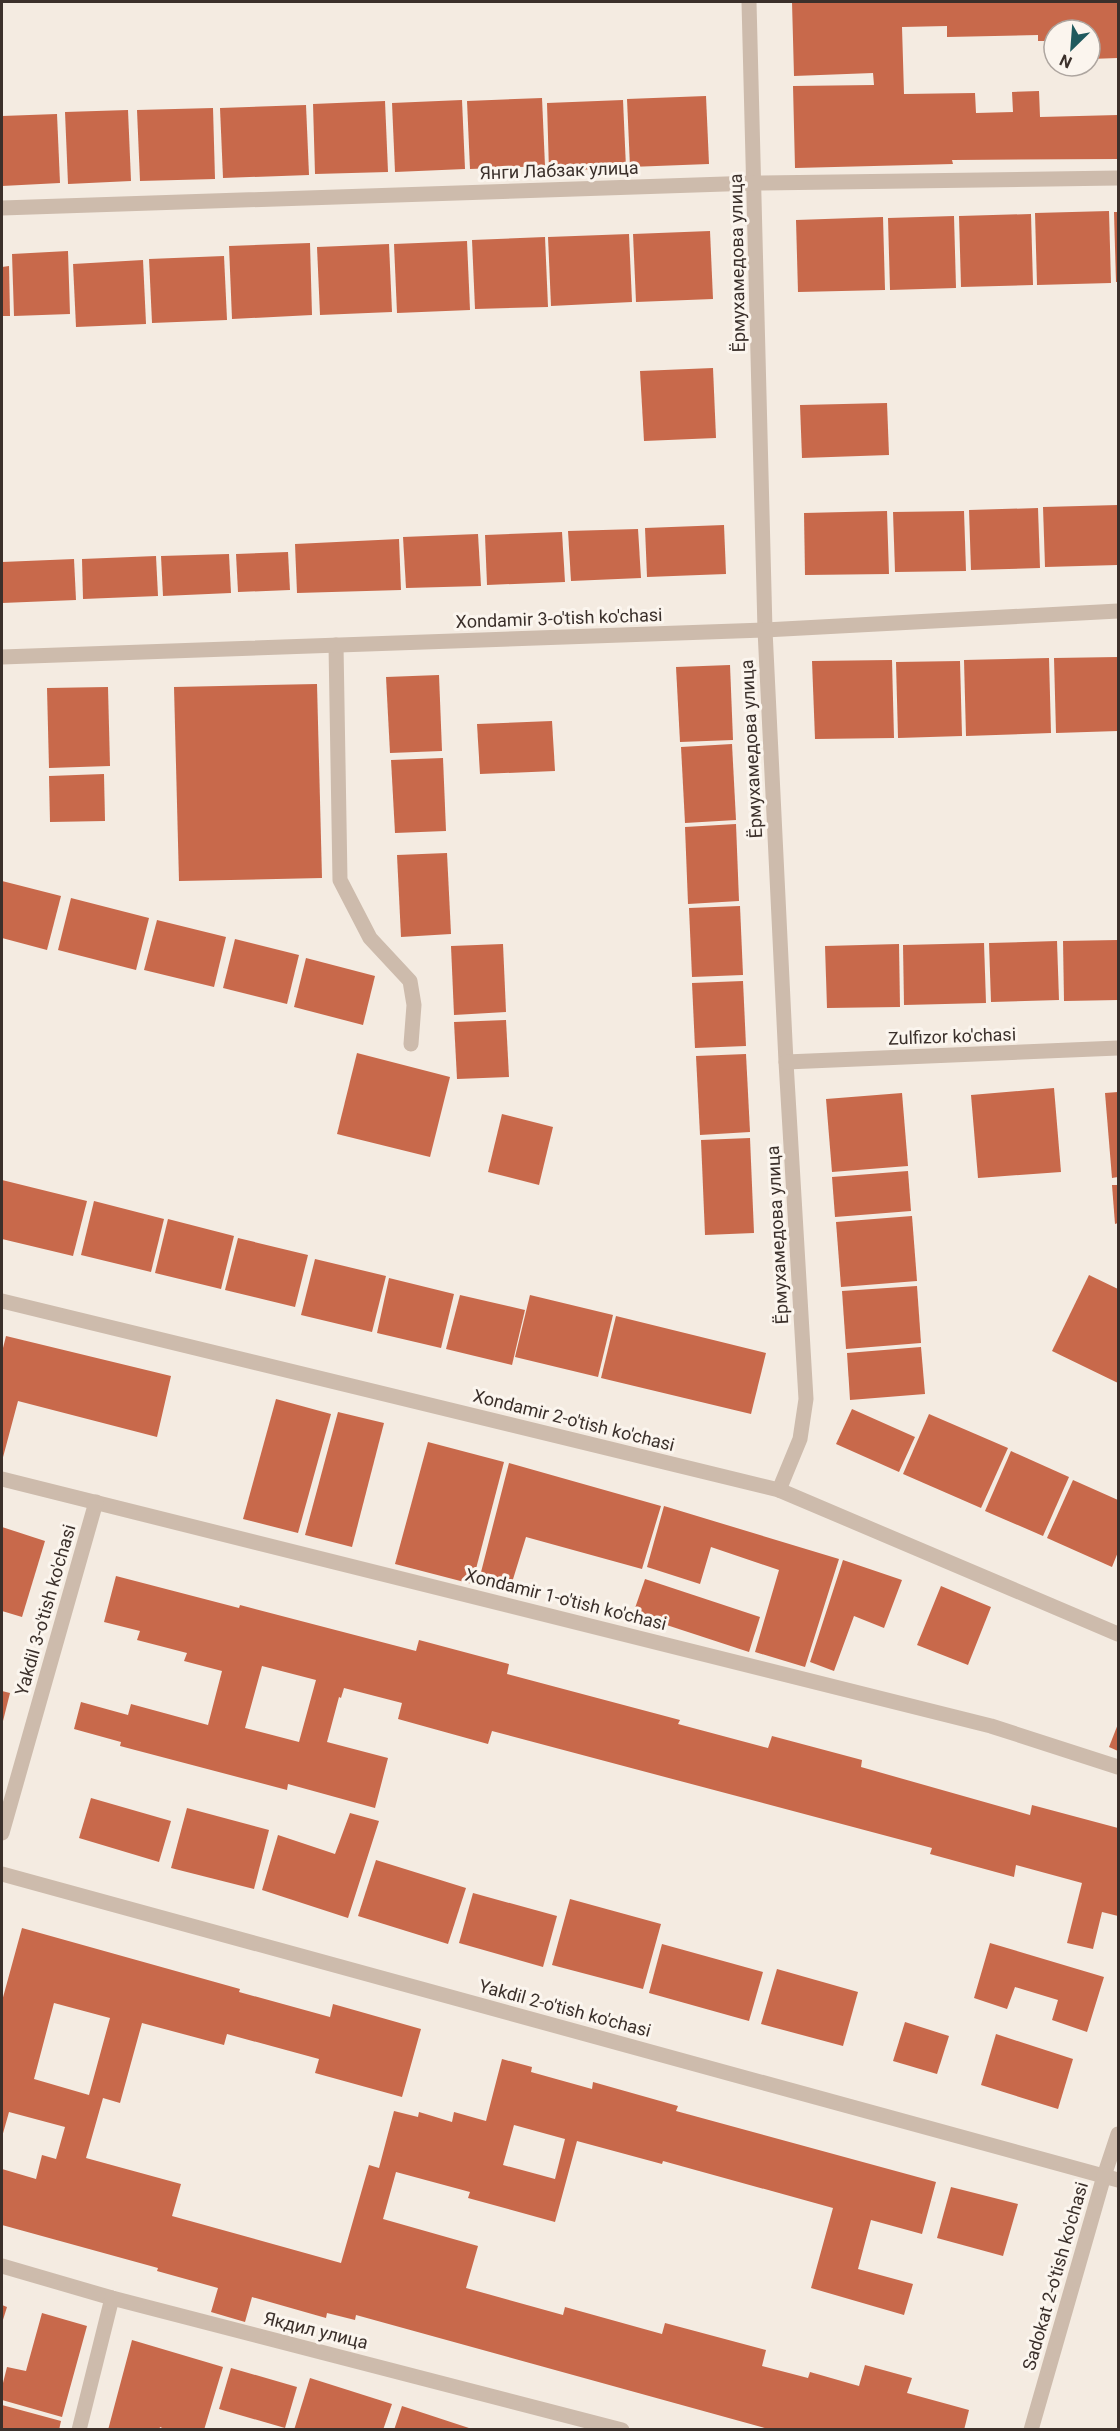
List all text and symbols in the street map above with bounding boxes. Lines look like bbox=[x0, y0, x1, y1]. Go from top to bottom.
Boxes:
north arrow bbox=[1042, 18, 1102, 78]
text: N bbox=[1057, 50, 1075, 72]
street label: Янги Лабзак улица bbox=[479, 157, 639, 183]
street label: Ёрмухамедова улица bbox=[725, 173, 749, 353]
street label: Xondamir 3-o'tish ko'chasi bbox=[455, 604, 663, 632]
street label: Ёрмухамедова улица bbox=[736, 659, 766, 839]
street label: Zulfizor ko'chasi bbox=[888, 1023, 1016, 1049]
street label: Ёрмухамедова улица bbox=[762, 1145, 792, 1325]
street label: Xondamir 2-o'tish ko'chasi bbox=[471, 1385, 677, 1455]
street label: Yakdil 3-o'tish ko'chasi bbox=[10, 1522, 80, 1698]
street label: Xondamir 1-o'tish ko'chasi bbox=[463, 1564, 669, 1634]
street label: Yakdil 2-o'tish ko'chasi bbox=[477, 1975, 653, 2041]
street label: Sadokat 2-o'tish ko'chasi bbox=[1018, 2179, 1092, 2373]
street label: Якдил улица bbox=[262, 2307, 370, 2353]

